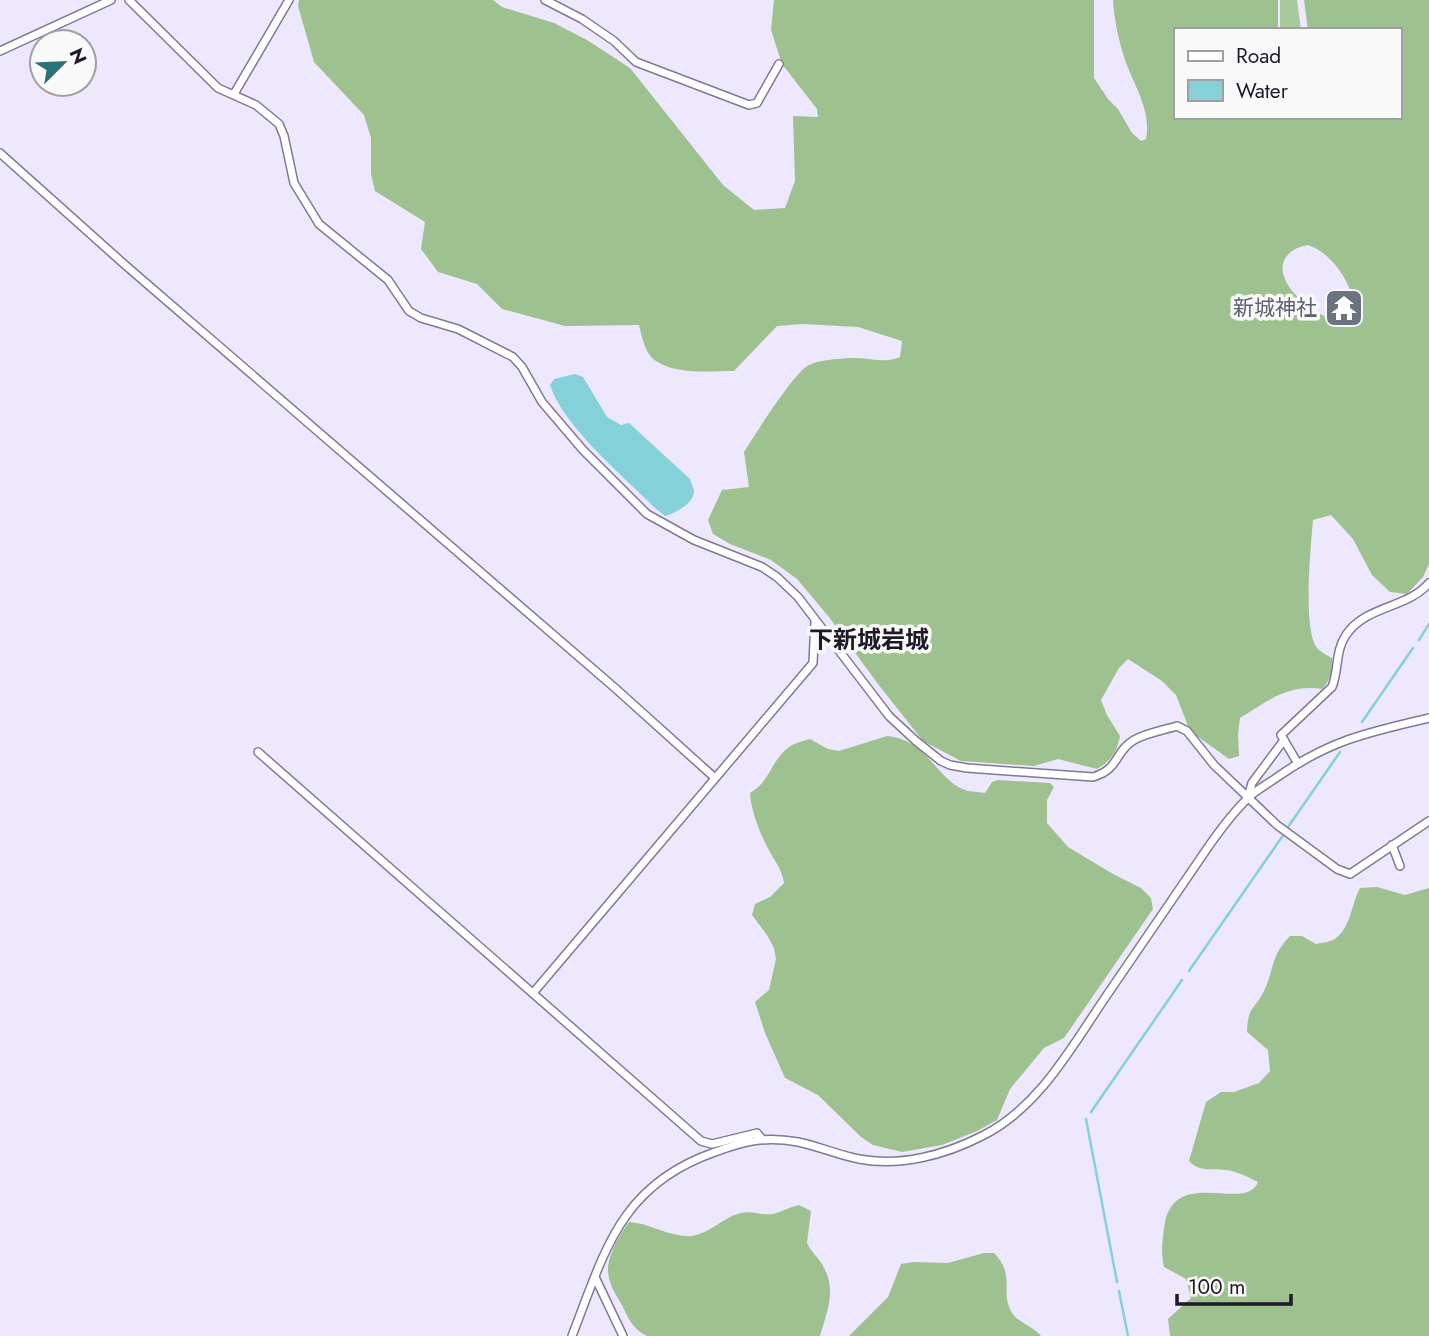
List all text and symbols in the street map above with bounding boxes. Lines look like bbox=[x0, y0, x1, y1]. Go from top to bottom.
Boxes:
north arrow bbox=[28, 28, 98, 98]
legend bbox=[1174, 28, 1401, 119]
text: Road bbox=[1236, 41, 1281, 71]
text: N bbox=[63, 44, 93, 69]
text: Water bbox=[1236, 76, 1289, 106]
temple icon: 新城神社 bbox=[1323, 287, 1365, 329]
place label: 新城神社 bbox=[1233, 293, 1317, 323]
district label: 下新城岩城 bbox=[809, 622, 929, 657]
scale bar bbox=[1177, 1262, 1291, 1306]
text: 100 m bbox=[1188, 1272, 1245, 1302]

